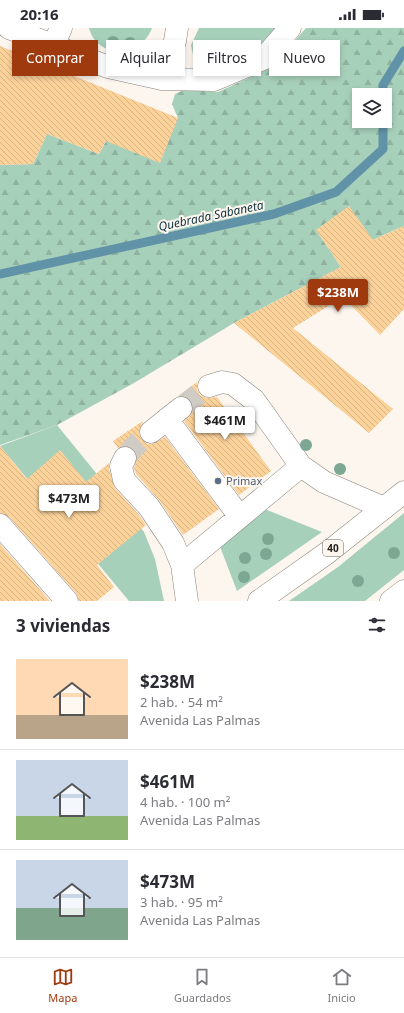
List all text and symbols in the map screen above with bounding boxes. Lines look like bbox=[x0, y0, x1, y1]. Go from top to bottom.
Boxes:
text: 20:16 bbox=[20, 4, 59, 24]
chip: Comprar bbox=[12, 40, 98, 76]
chip: Alquilar bbox=[106, 40, 185, 76]
chip: Filtros bbox=[193, 40, 261, 76]
chip: Nuevo bbox=[269, 40, 340, 76]
map controls bbox=[352, 88, 392, 128]
button: layers bbox=[352, 88, 392, 128]
water label: Quebrada Sabaneta bbox=[157, 196, 265, 235]
pin: $238M bbox=[310, 279, 366, 313]
text: $238M bbox=[317, 283, 359, 301]
pin: $461M bbox=[197, 407, 253, 441]
text: $461M bbox=[204, 411, 246, 429]
place label: Primax bbox=[226, 473, 262, 488]
marker: Primax bbox=[213, 476, 223, 486]
pin: $473M bbox=[41, 485, 97, 519]
text: $473M bbox=[48, 489, 90, 507]
road number: 40 bbox=[323, 540, 343, 556]
text: 3 viviendas bbox=[16, 614, 110, 637]
icon: filters bbox=[366, 614, 388, 636]
text: $238M bbox=[140, 670, 195, 693]
icon: home bbox=[48, 675, 96, 723]
text: 2 hab. · 54 m² bbox=[140, 693, 223, 711]
text: Avenida Las Palmas bbox=[140, 711, 260, 729]
text: $461M bbox=[140, 770, 195, 793]
icon: home bbox=[48, 776, 96, 824]
text: 4 hab. · 100 m² bbox=[140, 793, 230, 811]
text: Avenida Las Palmas bbox=[140, 811, 260, 829]
text: $473M bbox=[140, 870, 195, 893]
icon: home bbox=[48, 876, 96, 924]
text: 3 hab. · 95 m² bbox=[140, 893, 223, 911]
text: Avenida Las Palmas bbox=[140, 911, 260, 929]
tab: Mapa bbox=[48, 966, 77, 1005]
tab: Guardados bbox=[174, 966, 231, 1005]
tab: Inicio bbox=[328, 966, 356, 1005]

